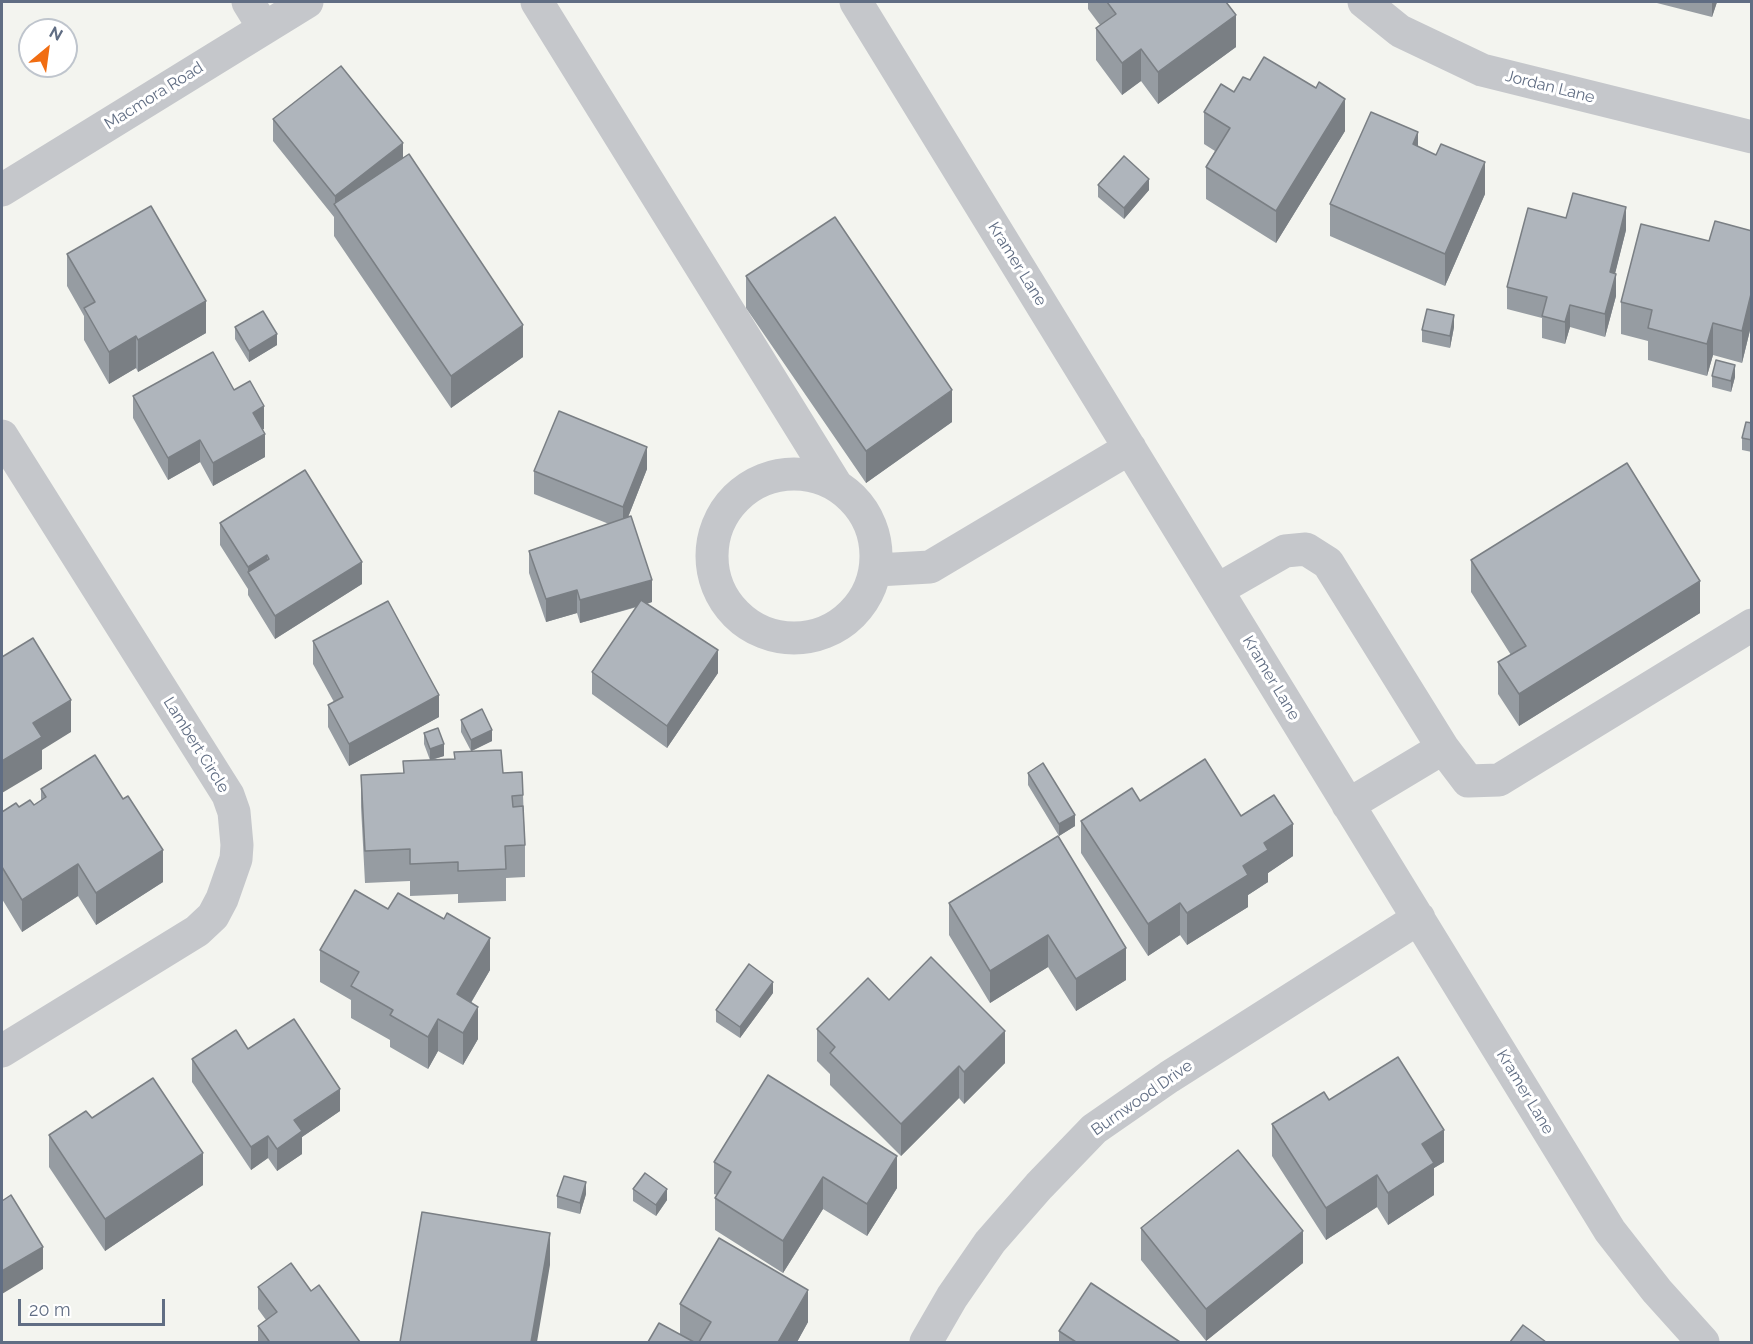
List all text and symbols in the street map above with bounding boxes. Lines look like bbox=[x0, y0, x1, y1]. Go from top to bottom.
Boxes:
north arrow bbox=[18, 18, 78, 78]
text: N bbox=[46, 22, 66, 45]
street label: Macmora Road bbox=[101, 58, 207, 134]
street label: Jordan Lane bbox=[1503, 67, 1597, 107]
street label: Kramer Lane bbox=[984, 219, 1050, 309]
street label: Kramer Lane bbox=[1238, 632, 1304, 724]
street label: Lambert Circle bbox=[159, 694, 233, 796]
street label: Kramer Lane bbox=[1492, 1046, 1558, 1138]
street label: Burnwood Drive bbox=[1088, 1056, 1196, 1140]
scale bar bbox=[21, 1287, 168, 1325]
text: 20 m bbox=[29, 1299, 71, 1320]

